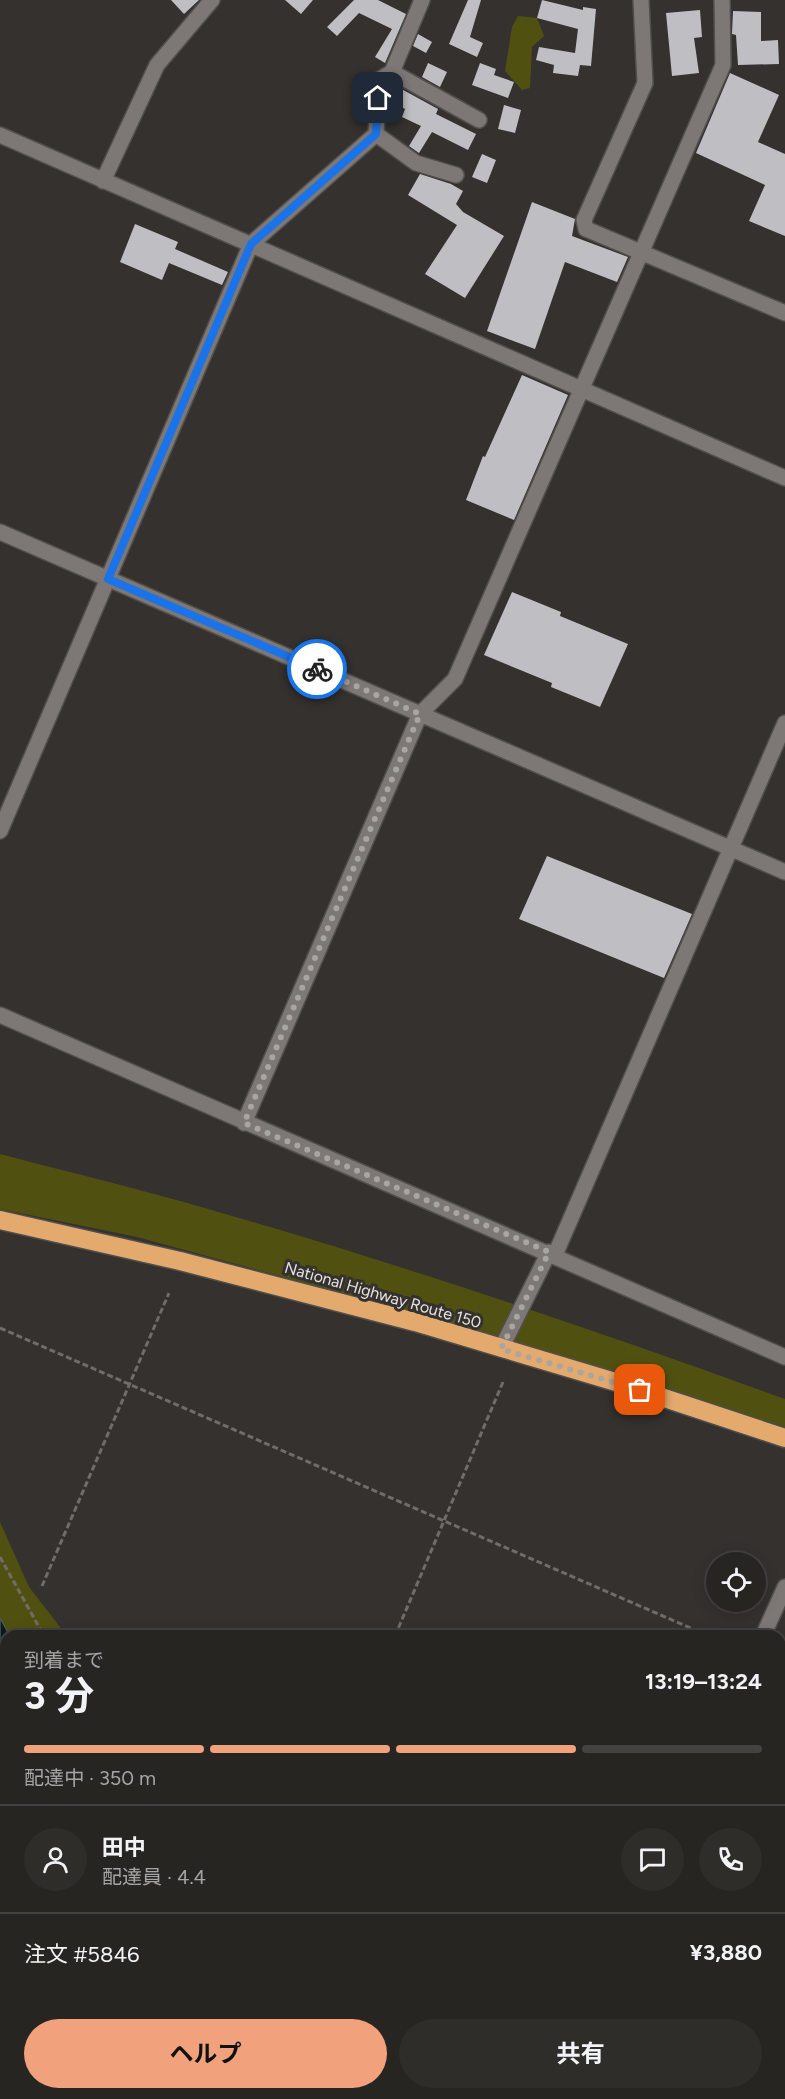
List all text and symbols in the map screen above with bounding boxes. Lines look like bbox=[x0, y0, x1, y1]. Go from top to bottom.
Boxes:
pin bbox=[352, 72, 403, 123]
icon: home bbox=[361, 81, 394, 114]
courier bbox=[287, 639, 347, 699]
icon: bike bbox=[301, 653, 334, 686]
street label: National Highway Route 150 bbox=[282, 1258, 484, 1332]
pin bbox=[614, 1364, 665, 1415]
icon: bag bbox=[623, 1373, 656, 1406]
map controls bbox=[706, 1552, 766, 1612]
button: locate bbox=[706, 1552, 766, 1612]
text: 到着まで bbox=[24, 1648, 104, 1672]
text: 13:19–13:24 bbox=[645, 1668, 762, 1695]
text: 3 分 bbox=[24, 1672, 94, 1719]
text: 配達中 · 350 m bbox=[24, 1766, 156, 1790]
button: person bbox=[24, 1828, 87, 1891]
button: chat bbox=[621, 1828, 684, 1891]
button: phone bbox=[699, 1828, 762, 1891]
text: 田中 bbox=[102, 1834, 146, 1861]
text: 配達員 · 4.4 bbox=[102, 1865, 206, 1889]
text: ¥3,880 bbox=[690, 1939, 762, 1966]
text: 注文 #5846 bbox=[24, 1941, 140, 1968]
button: ヘルプ bbox=[24, 2019, 387, 2088]
button: 共有 bbox=[399, 2019, 762, 2088]

